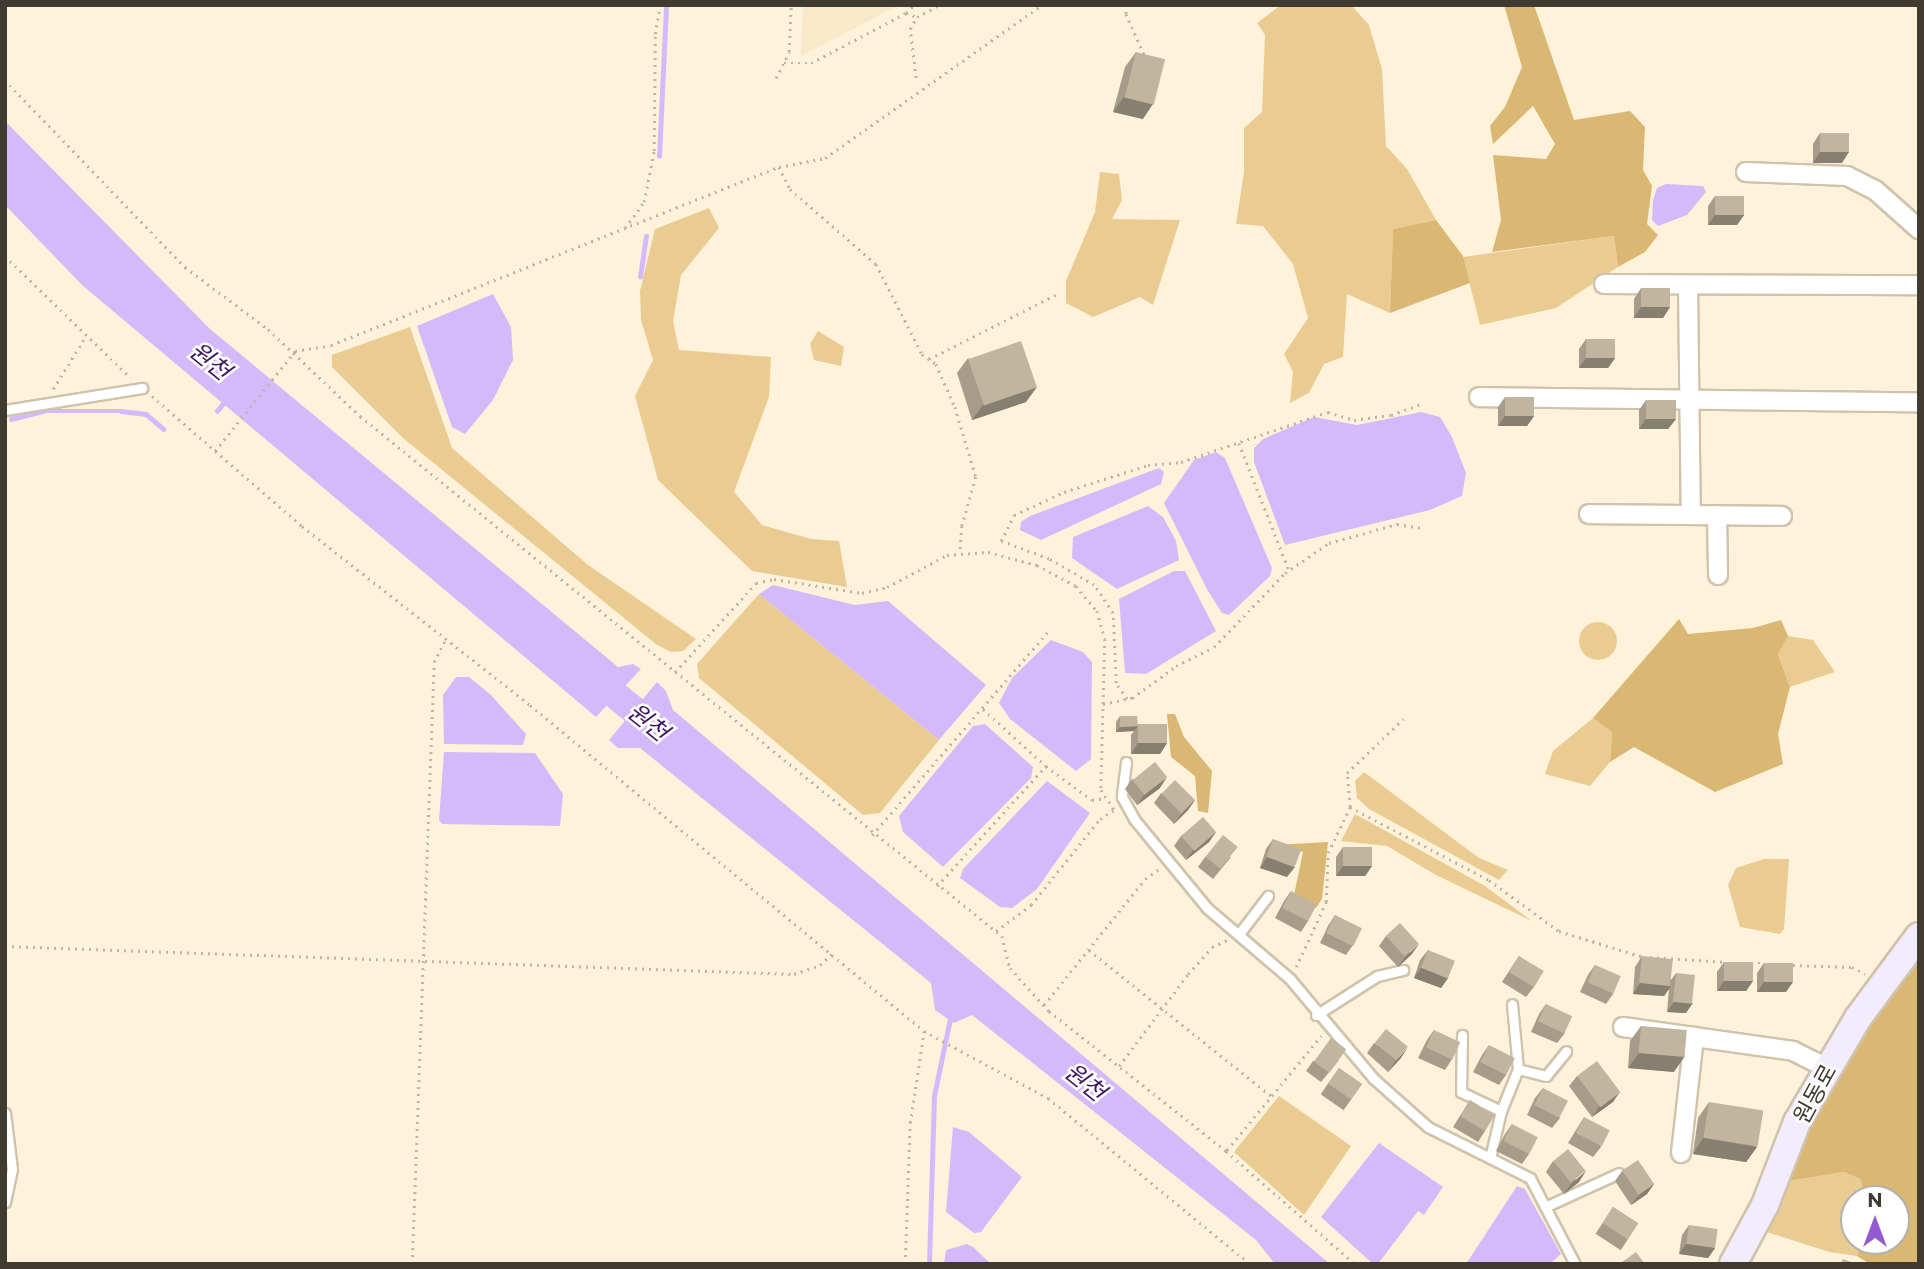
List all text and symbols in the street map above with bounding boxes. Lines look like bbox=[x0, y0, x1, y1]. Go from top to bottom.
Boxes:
water label: 원천 bbox=[184, 336, 236, 386]
water label: 원천 bbox=[622, 697, 674, 747]
water label: 원천 bbox=[1059, 1057, 1111, 1107]
street label: 원동로 bbox=[1788, 1060, 1842, 1128]
north arrow bbox=[1840, 1185, 1910, 1255]
text: N bbox=[1867, 1189, 1883, 1212]

